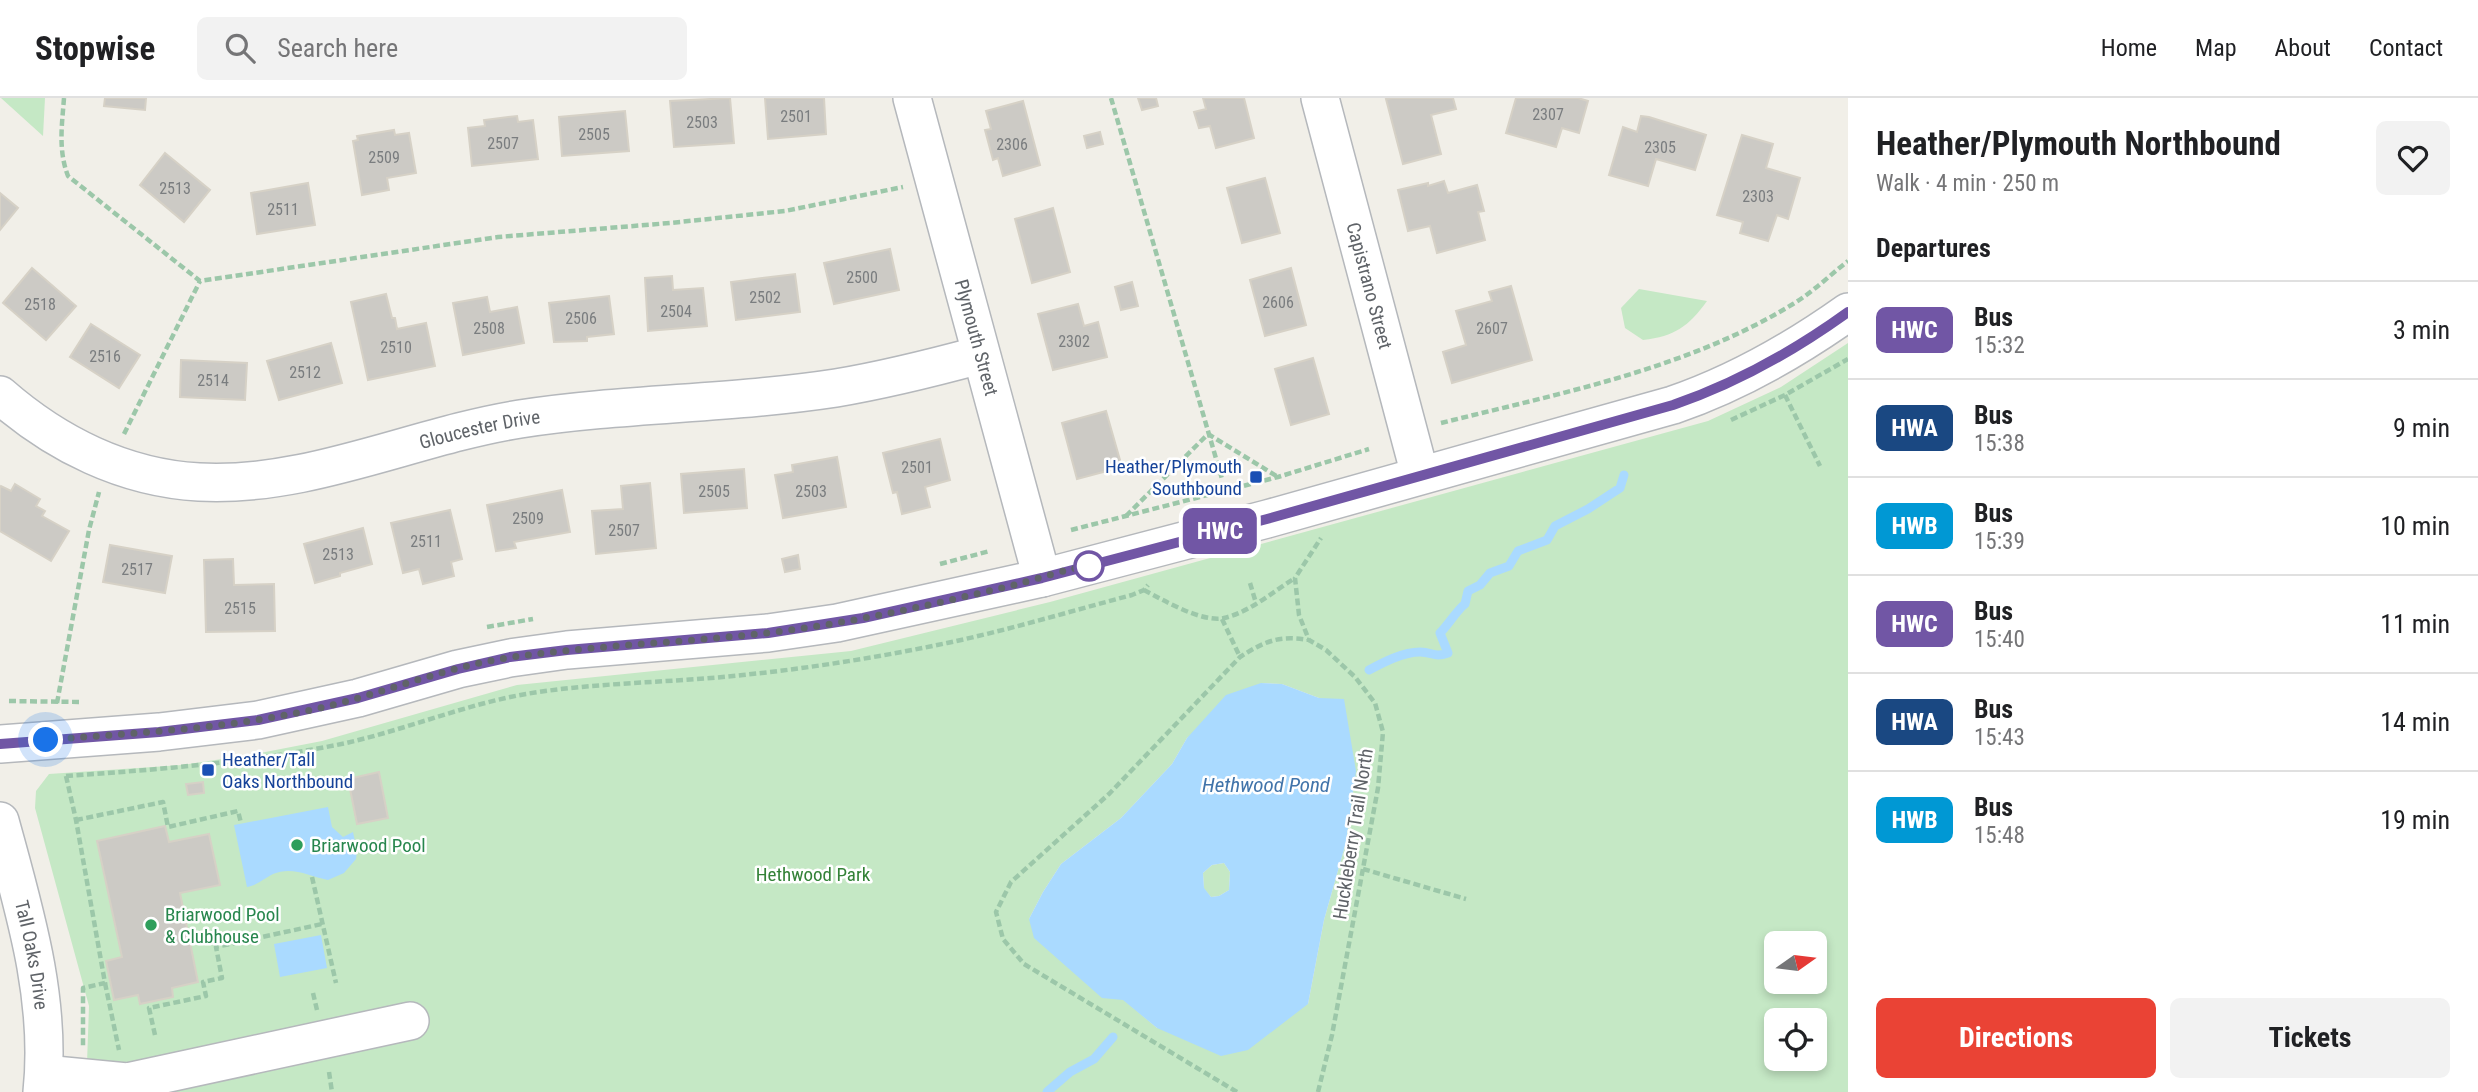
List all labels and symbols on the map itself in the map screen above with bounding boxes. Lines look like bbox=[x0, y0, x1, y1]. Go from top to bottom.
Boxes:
house number: 2307 bbox=[1532, 105, 1564, 124]
house number: 2501 bbox=[780, 107, 812, 126]
house number: 2503 bbox=[686, 113, 718, 132]
house number: 2505 bbox=[578, 125, 610, 144]
house number: 2507 bbox=[487, 134, 519, 153]
house number: 2306 bbox=[996, 135, 1028, 154]
house number: 2305 bbox=[1644, 138, 1676, 157]
house number: 2509 bbox=[368, 148, 400, 167]
house number: 2513 bbox=[159, 179, 191, 198]
house number: 2303 bbox=[1742, 187, 1774, 206]
house number: 2511 bbox=[267, 200, 299, 219]
street label: Capistrano Street bbox=[1342, 220, 1398, 351]
house number: 2500 bbox=[846, 268, 878, 287]
street label: Plymouth Street bbox=[950, 277, 1004, 398]
house number: 2502 bbox=[749, 288, 781, 307]
house number: 2606 bbox=[1262, 293, 1294, 312]
house number: 2518 bbox=[24, 295, 56, 314]
house number: 2504 bbox=[660, 302, 692, 321]
house number: 2506 bbox=[565, 309, 597, 328]
house number: 2508 bbox=[473, 319, 505, 338]
house number: 2607 bbox=[1476, 319, 1508, 338]
house number: 2302 bbox=[1058, 332, 1090, 351]
house number: 2510 bbox=[380, 338, 412, 357]
house number: 2516 bbox=[89, 347, 121, 366]
house number: 2512 bbox=[289, 363, 321, 382]
house number: 2514 bbox=[197, 371, 229, 390]
street label: Gloucester Drive bbox=[416, 405, 542, 454]
place label: Heather/Plymouth Southbound bbox=[1105, 455, 1242, 500]
house number: 2501 bbox=[901, 458, 933, 477]
marker: Heather/Plymouth Southbound bbox=[1248, 469, 1264, 485]
house number: 2505 bbox=[698, 482, 730, 501]
house number: 2503 bbox=[795, 482, 827, 501]
line badge: HWC bbox=[1180, 508, 1260, 554]
house number: 2509 bbox=[512, 509, 544, 528]
house number: 2507 bbox=[608, 521, 640, 540]
house number: 2511 bbox=[410, 532, 442, 551]
house number: 2513 bbox=[322, 545, 354, 564]
unlabelled marker bbox=[1074, 551, 1104, 581]
house number: 2517 bbox=[121, 560, 153, 579]
house number: 2515 bbox=[224, 599, 256, 618]
your location bbox=[28, 722, 63, 757]
street label: Huckleberry Trail North bbox=[1328, 747, 1378, 921]
place label: Heather/Tall Oaks Northbound bbox=[222, 748, 353, 793]
marker: Heather/Tall Oaks Northbound bbox=[200, 762, 216, 778]
water label: Hethwood Pond bbox=[1202, 773, 1331, 797]
place label: Briarwood Pool bbox=[311, 834, 426, 857]
marker: Briarwood Pool bbox=[289, 837, 305, 853]
park label: Hethwood Park bbox=[756, 863, 871, 886]
street label: Tall Oaks Drive bbox=[10, 898, 53, 1011]
place label: Briarwood Pool & Clubhouse bbox=[165, 903, 280, 948]
marker: Briarwood Pool & Clubhouse bbox=[143, 917, 159, 933]
north arrow bbox=[1764, 931, 1827, 994]

